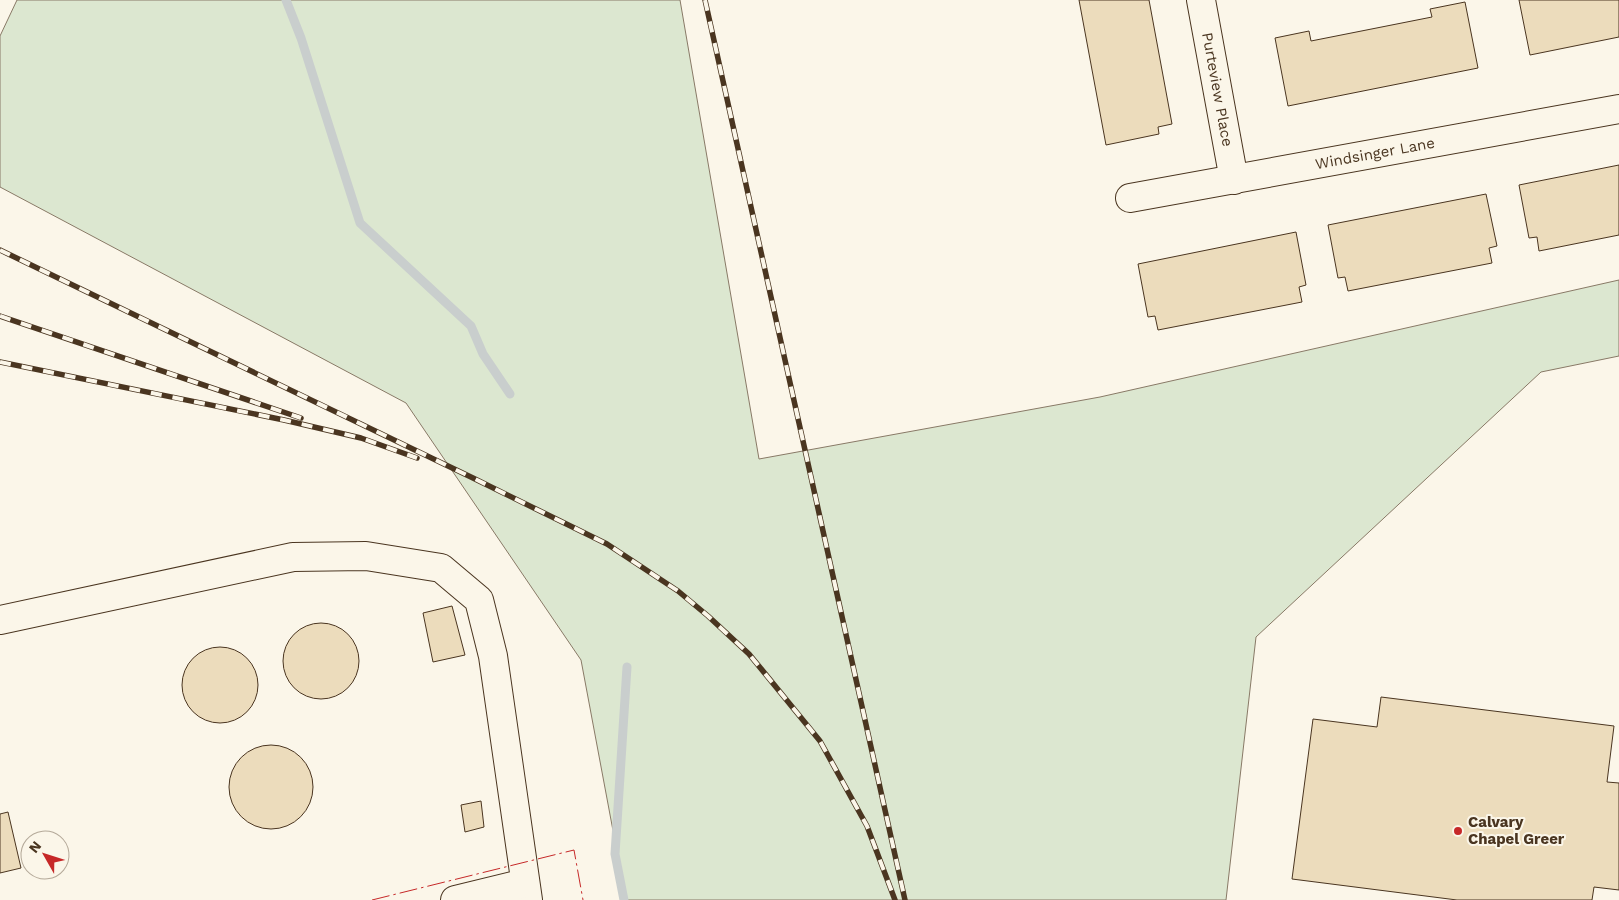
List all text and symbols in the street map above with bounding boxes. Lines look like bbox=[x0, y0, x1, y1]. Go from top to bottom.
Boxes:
street label: Purteview Place bbox=[1198, 31, 1237, 148]
street label: Windsinger Lane bbox=[1314, 134, 1436, 173]
place label: Calvary Chapel Greer bbox=[1468, 813, 1565, 848]
marker: Calvary Chapel Greer bbox=[1452, 825, 1464, 837]
north arrow bbox=[20, 830, 70, 880]
text: N bbox=[25, 838, 44, 856]

